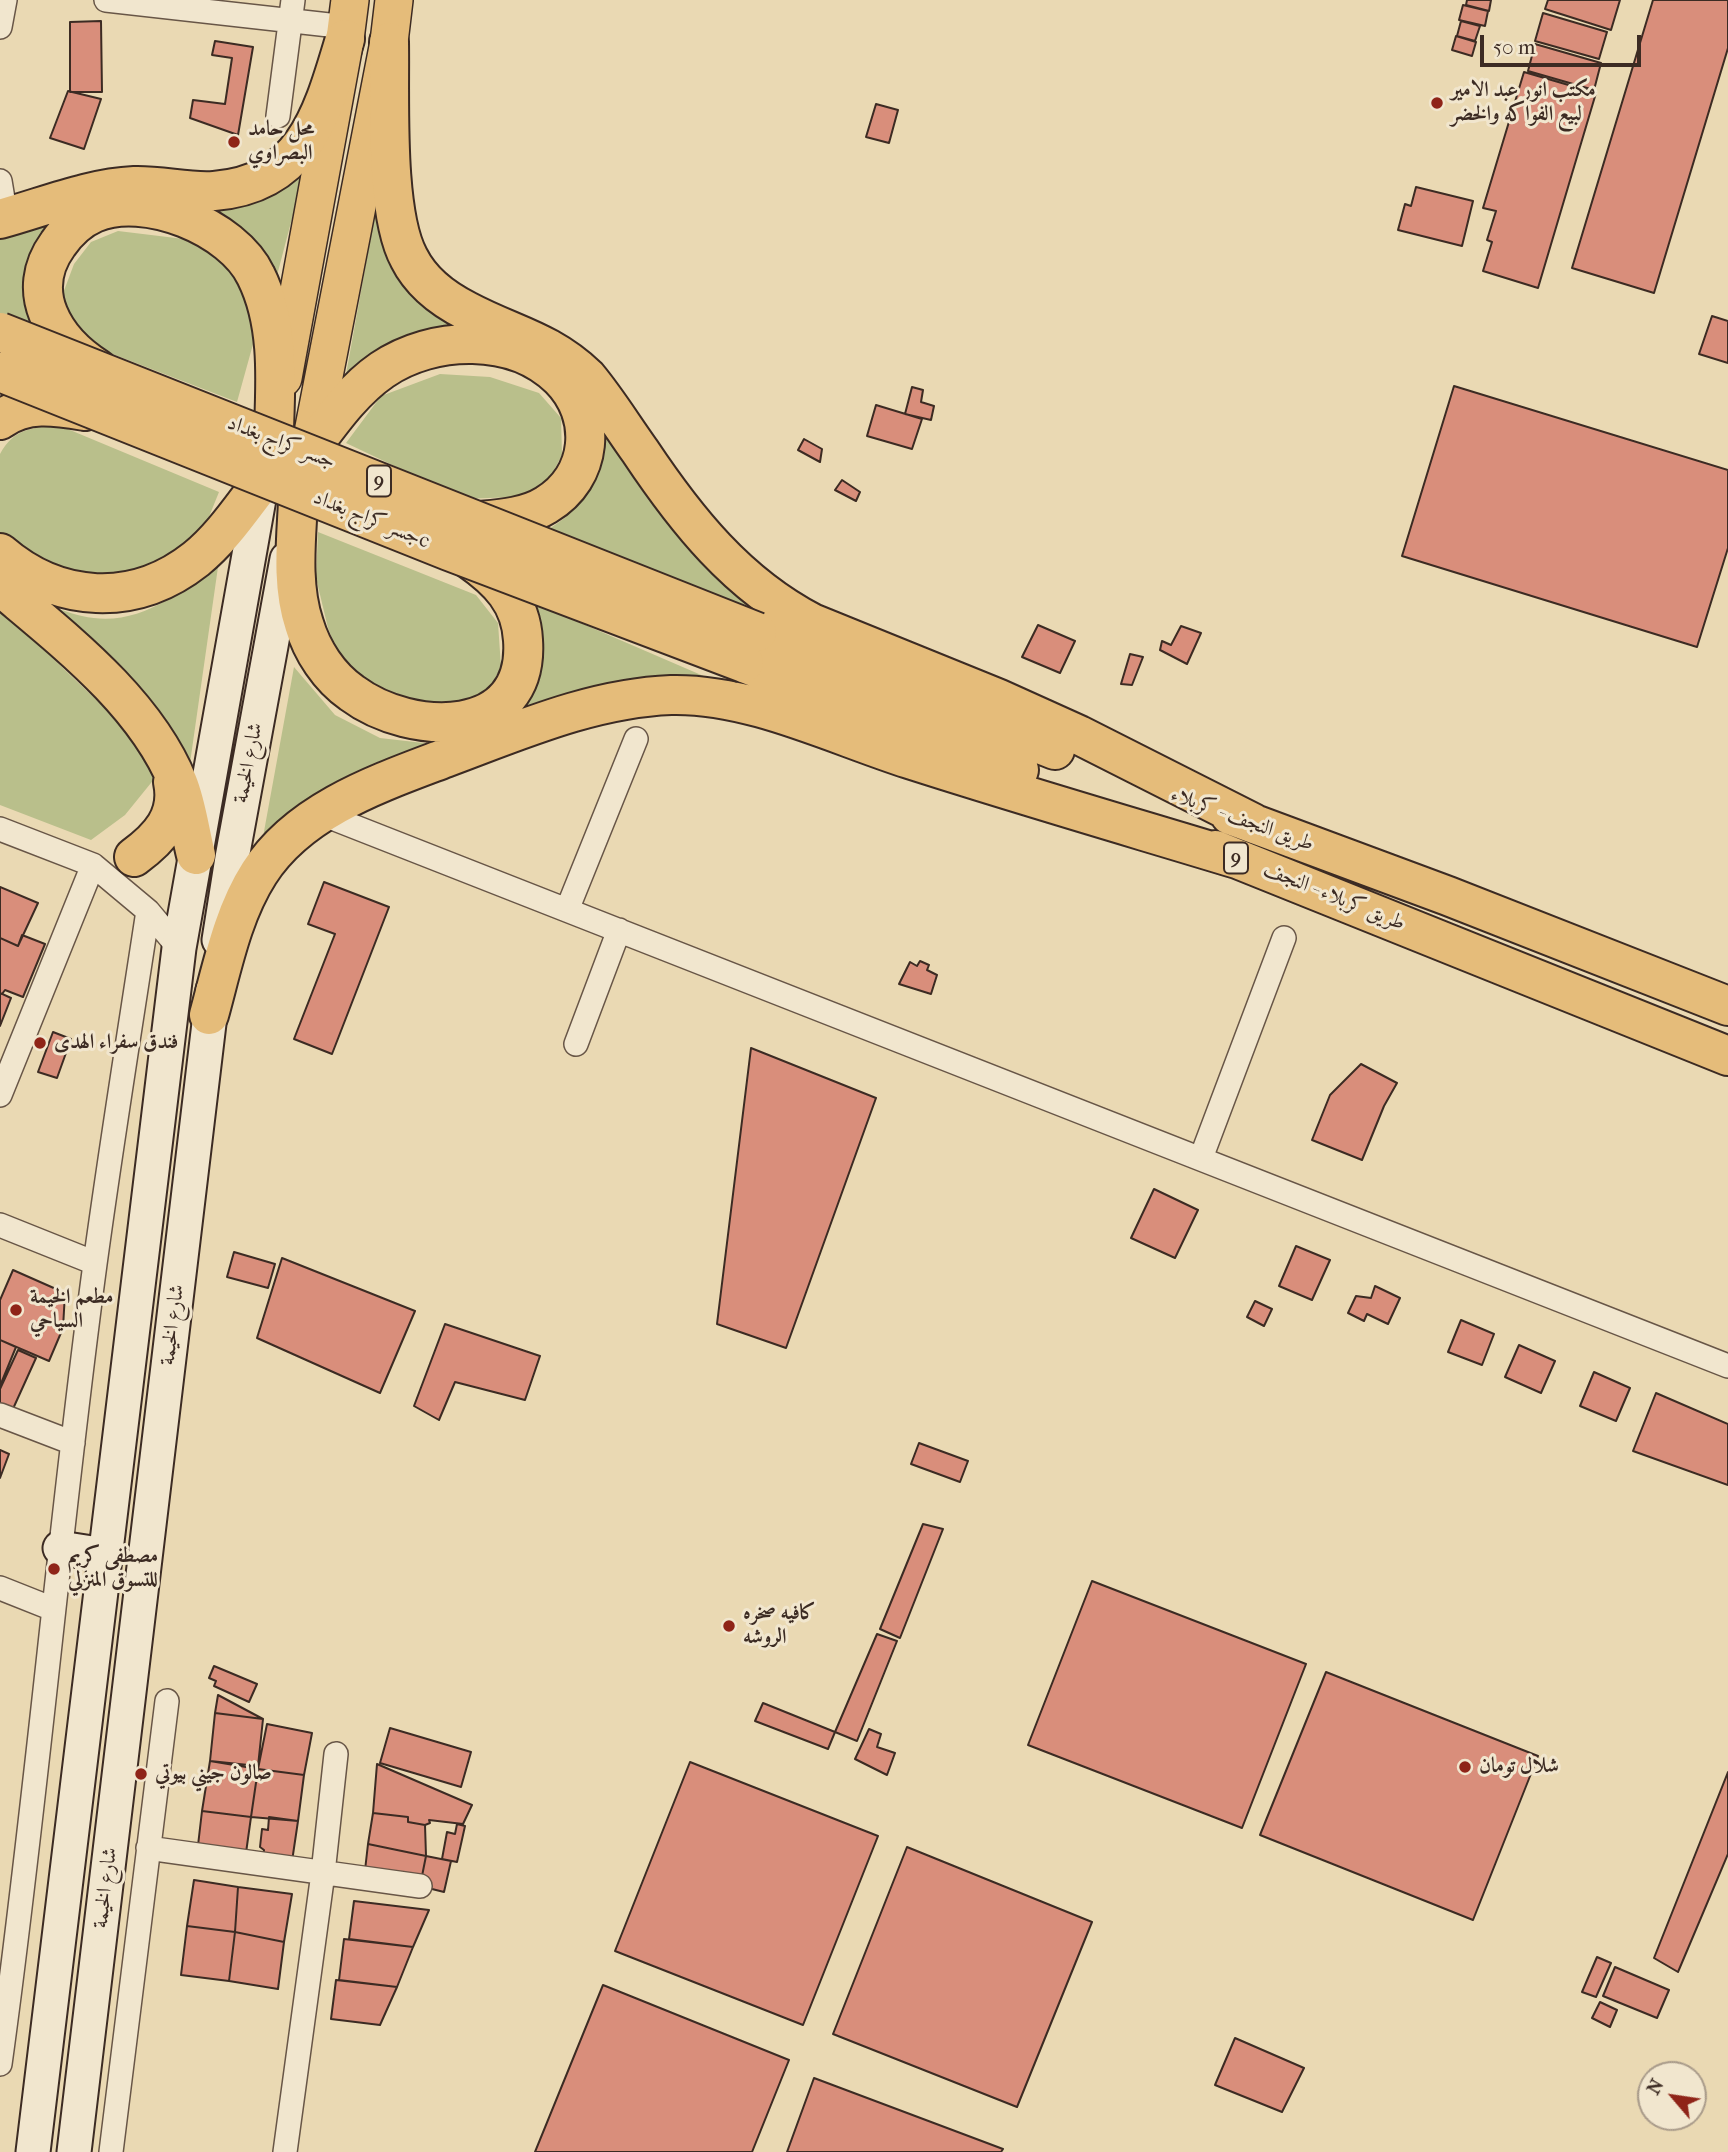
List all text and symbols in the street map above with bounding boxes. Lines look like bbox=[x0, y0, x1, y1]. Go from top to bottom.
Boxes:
scale bar bbox=[1483, 21, 1644, 65]
text: 50 m bbox=[1493, 35, 1536, 59]
place label: مكتب انور عبد الامير لبيع الفواكه والخضر bbox=[1451, 78, 1596, 128]
marker: مكتب انور عبد الامير لبيع الفواكه والخضر bbox=[1429, 95, 1445, 111]
place label: محل حامد البصراوي bbox=[248, 117, 314, 167]
marker: محل حامد البصراوي bbox=[226, 134, 242, 150]
street label: جسر كراج بغداد bbox=[223, 411, 339, 475]
road number: 9 bbox=[367, 466, 391, 496]
street label: جسر كراج بغدادc bbox=[309, 485, 433, 555]
street label: شارع الخيمة bbox=[229, 721, 269, 805]
street label: طريق النجف - کربلاء bbox=[1167, 782, 1317, 858]
road number: 9 bbox=[1224, 842, 1248, 874]
street label: طريق کربلاء - النجف bbox=[1259, 857, 1409, 937]
place label: فندق سفراء الهدى bbox=[54, 1030, 179, 1056]
marker: فندق سفراء الهدى bbox=[32, 1035, 48, 1051]
street label: شارع الخيمة bbox=[156, 1283, 190, 1367]
place label: مطعم الخيمة السياحي bbox=[30, 1285, 114, 1335]
marker: مطعم الخيمة السياحي bbox=[8, 1302, 24, 1318]
place label: مصطفى كريم للتسوق المنزلي bbox=[68, 1544, 158, 1594]
marker: مصطفى كريم للتسوق المنزلي bbox=[46, 1561, 62, 1577]
place label: كافيه صخره الروشه bbox=[743, 1601, 816, 1651]
marker: كافيه صخره الروشه bbox=[721, 1618, 737, 1634]
place label: شلال تومان bbox=[1479, 1754, 1559, 1780]
marker: شلال تومان bbox=[1457, 1759, 1473, 1775]
place label: صالون جيني بيوتي bbox=[155, 1761, 272, 1787]
marker: صالون جيني بيوتي bbox=[133, 1766, 149, 1782]
street label: شارع الخيمة bbox=[89, 1846, 123, 1930]
north arrow bbox=[1637, 2061, 1707, 2131]
text: N bbox=[1642, 2075, 1668, 2098]

